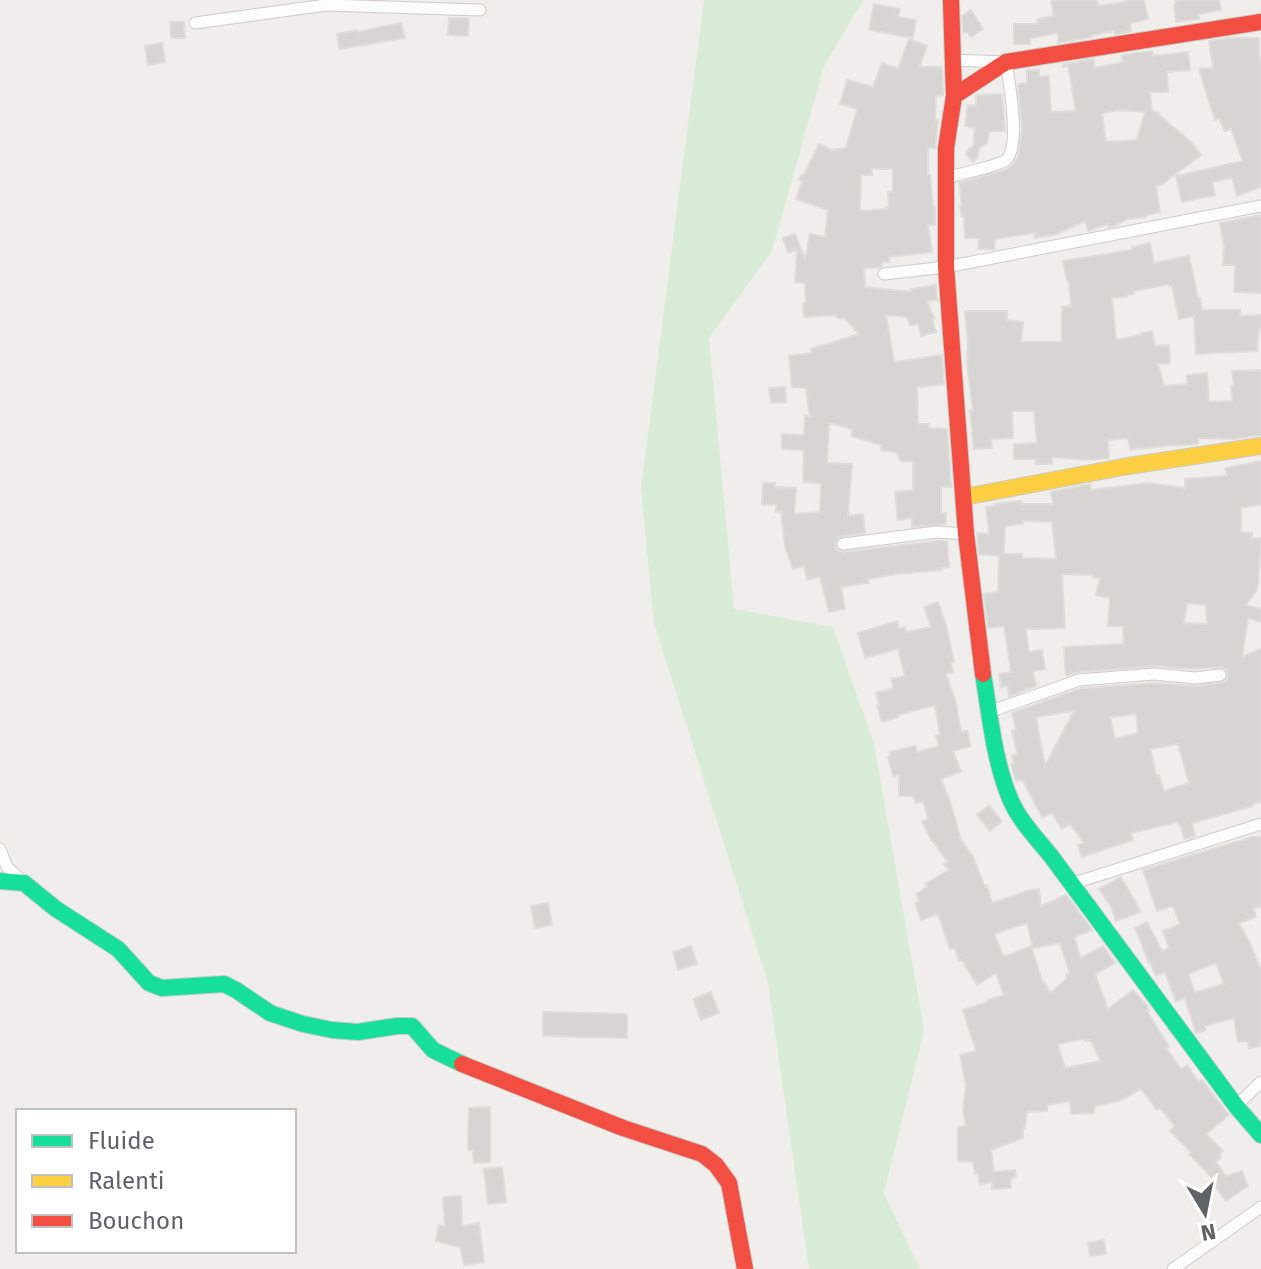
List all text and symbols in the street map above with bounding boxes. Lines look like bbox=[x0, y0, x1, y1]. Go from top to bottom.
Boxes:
legend bbox=[16, 1109, 296, 1253]
text: Fluide bbox=[88, 1127, 155, 1155]
text: Ralenti bbox=[88, 1167, 165, 1195]
north arrow bbox=[1165, 1173, 1245, 1253]
text: Bouchon bbox=[88, 1207, 184, 1235]
text: N bbox=[1199, 1218, 1218, 1247]

